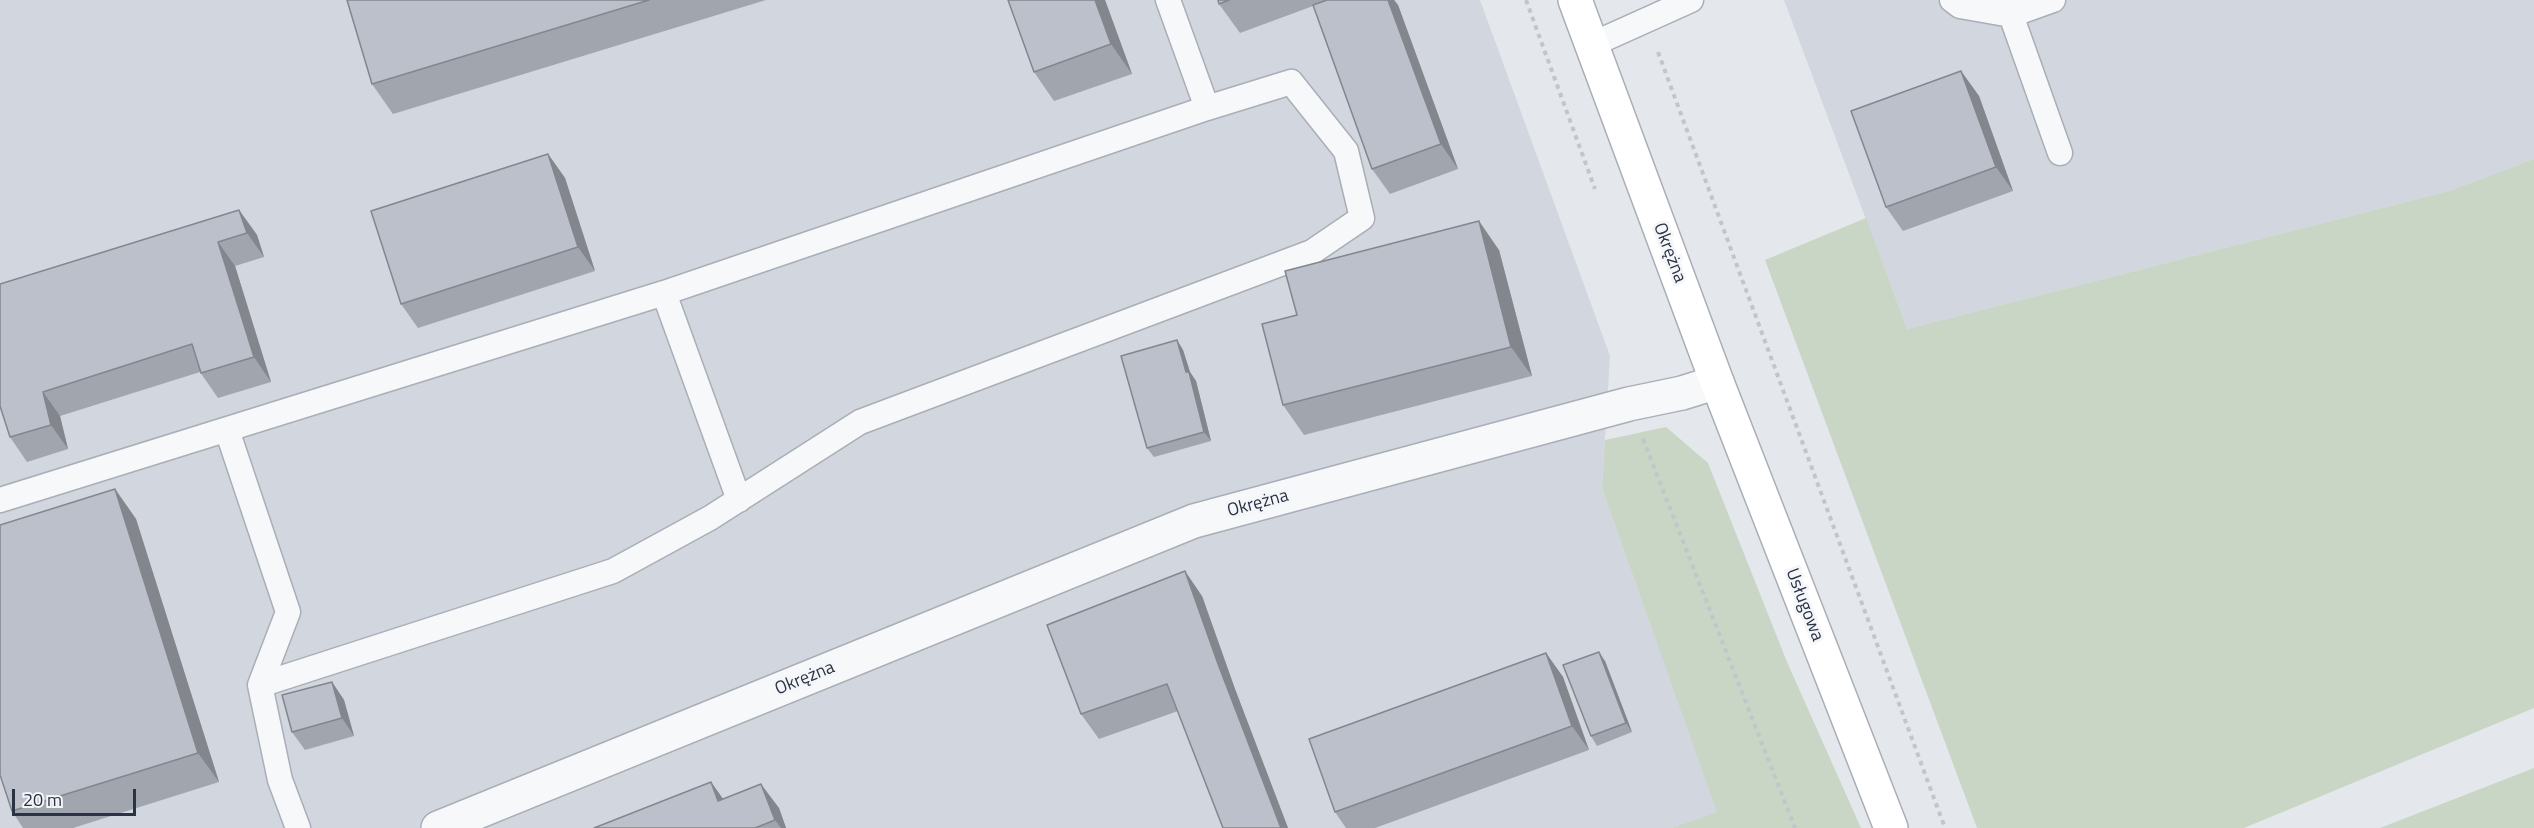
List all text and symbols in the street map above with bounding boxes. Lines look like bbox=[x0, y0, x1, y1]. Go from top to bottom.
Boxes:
street label: Okrężna bbox=[1648, 220, 1690, 286]
street label: Okrężna bbox=[1225, 485, 1291, 523]
street label: Usługowa bbox=[1780, 566, 1828, 644]
street label: Okrężna bbox=[772, 657, 838, 701]
scale bar bbox=[15, 777, 140, 815]
text: 20 m bbox=[23, 786, 62, 813]

